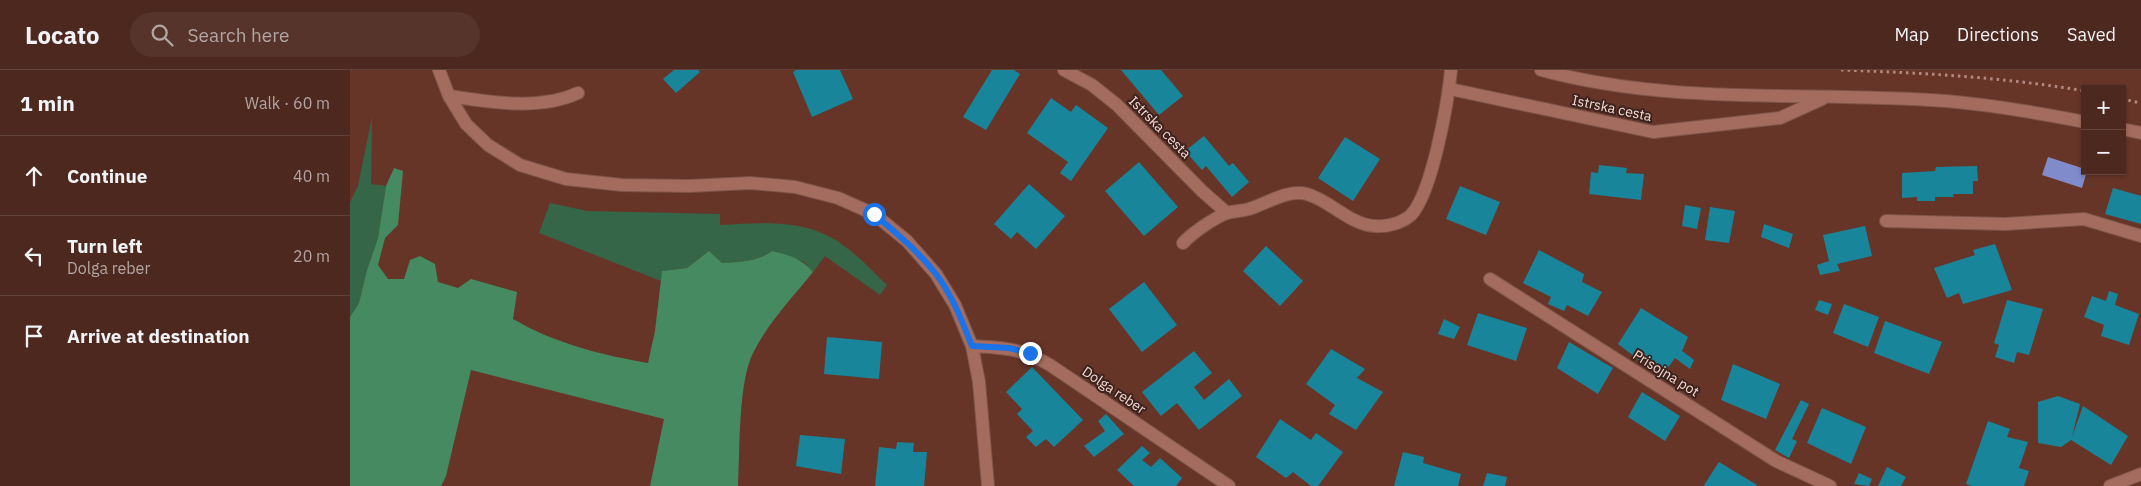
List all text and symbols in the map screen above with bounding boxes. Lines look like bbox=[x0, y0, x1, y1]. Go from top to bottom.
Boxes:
search box bbox=[130, 12, 480, 57]
text: Locato bbox=[25, 19, 100, 51]
icon: search bbox=[148, 21, 176, 49]
text: Search here bbox=[188, 23, 289, 47]
text: Map bbox=[1894, 23, 1929, 46]
text: Directions bbox=[1957, 23, 2039, 46]
text: Saved bbox=[2067, 23, 2116, 46]
map controls bbox=[2081, 85, 2126, 175]
button: + bbox=[2081, 85, 2126, 130]
text: 1 min bbox=[20, 89, 75, 117]
street label: Istrska cesta bbox=[1570, 91, 1654, 125]
street label: Istrska cesta bbox=[1125, 92, 1195, 162]
text: Walk · 60 m bbox=[245, 93, 330, 113]
button: − bbox=[2081, 130, 2126, 175]
icon: ahead bbox=[20, 162, 48, 190]
text: Continue bbox=[67, 164, 147, 188]
text: 40 m bbox=[293, 166, 330, 186]
route start bbox=[863, 203, 886, 226]
text: Turn left bbox=[67, 234, 143, 258]
icon: left bbox=[20, 242, 48, 270]
text: 20 m bbox=[293, 246, 330, 266]
text: Dolga reber bbox=[67, 258, 150, 278]
icon: arrive bbox=[20, 322, 48, 350]
text: Arrive at destination bbox=[67, 324, 250, 348]
route end bbox=[1019, 342, 1042, 365]
street label: Prisojna pot bbox=[1630, 346, 1703, 400]
street label: Dolga reber bbox=[1079, 362, 1149, 418]

